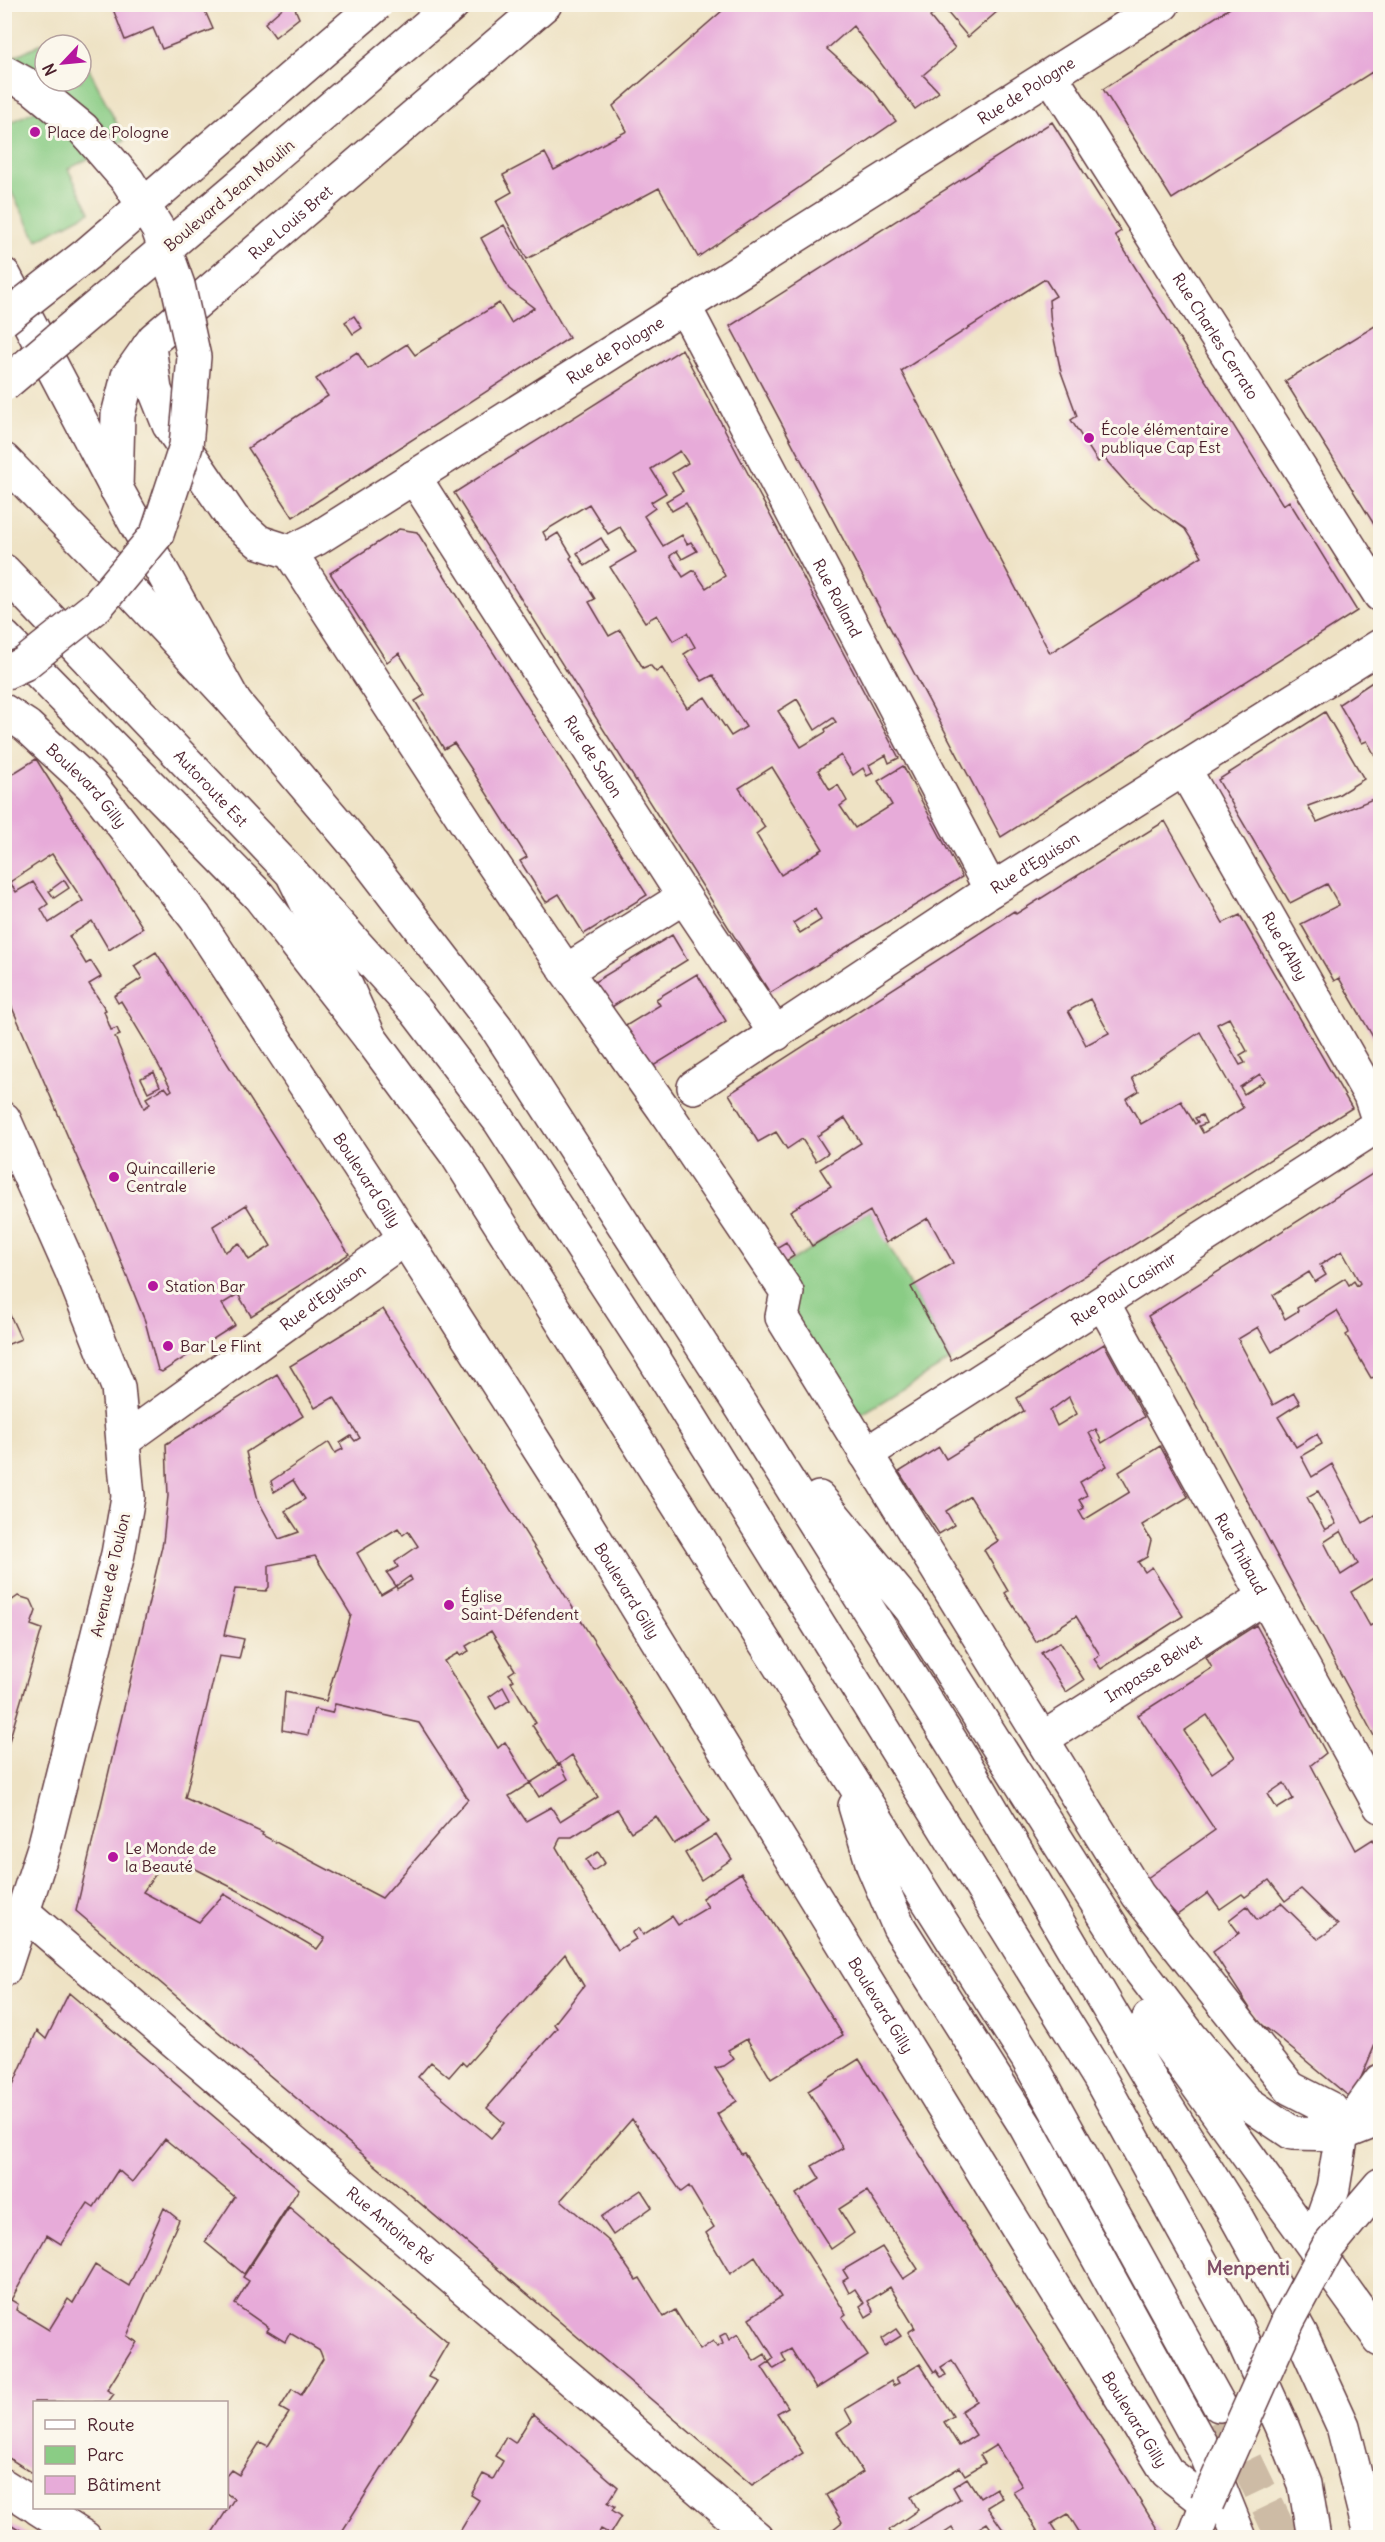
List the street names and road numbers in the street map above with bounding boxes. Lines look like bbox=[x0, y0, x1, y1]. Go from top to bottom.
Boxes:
street label: Rue de Pologne bbox=[974, 52, 1078, 129]
street label: Boulevard Jean Moulin bbox=[160, 135, 298, 255]
street label: Rue Louis Bret bbox=[244, 180, 337, 264]
street label: Rue Charles Cerrato bbox=[1168, 269, 1263, 403]
street label: Rue de Pologne bbox=[563, 312, 668, 388]
street label: Rue Rolland bbox=[809, 555, 866, 641]
street label: Rue de Salon bbox=[560, 712, 627, 801]
street label: Boulevard Gilly bbox=[42, 739, 131, 832]
street label: Autoroute Est bbox=[170, 746, 253, 831]
street label: Rue d'Eguison bbox=[987, 827, 1083, 898]
street label: Rue d'Alby bbox=[1258, 908, 1312, 984]
street label: Boulevard Gilly bbox=[329, 1129, 405, 1231]
street label: Rue Paul Casimir bbox=[1067, 1247, 1180, 1330]
street label: Rue d'Eguison bbox=[276, 1260, 369, 1335]
street label: Rue Thibaud bbox=[1211, 1509, 1271, 1598]
street label: Avenue de Toulon bbox=[86, 1511, 134, 1639]
street label: Boulevard Gilly bbox=[590, 1539, 664, 1642]
street label: Impasse Belvet bbox=[1101, 1630, 1206, 1706]
street label: Boulevard Gilly bbox=[844, 1954, 918, 2057]
street label: Rue Antoine Ré bbox=[342, 2182, 439, 2269]
street label: Boulevard Gilly bbox=[1098, 2368, 1172, 2471]

